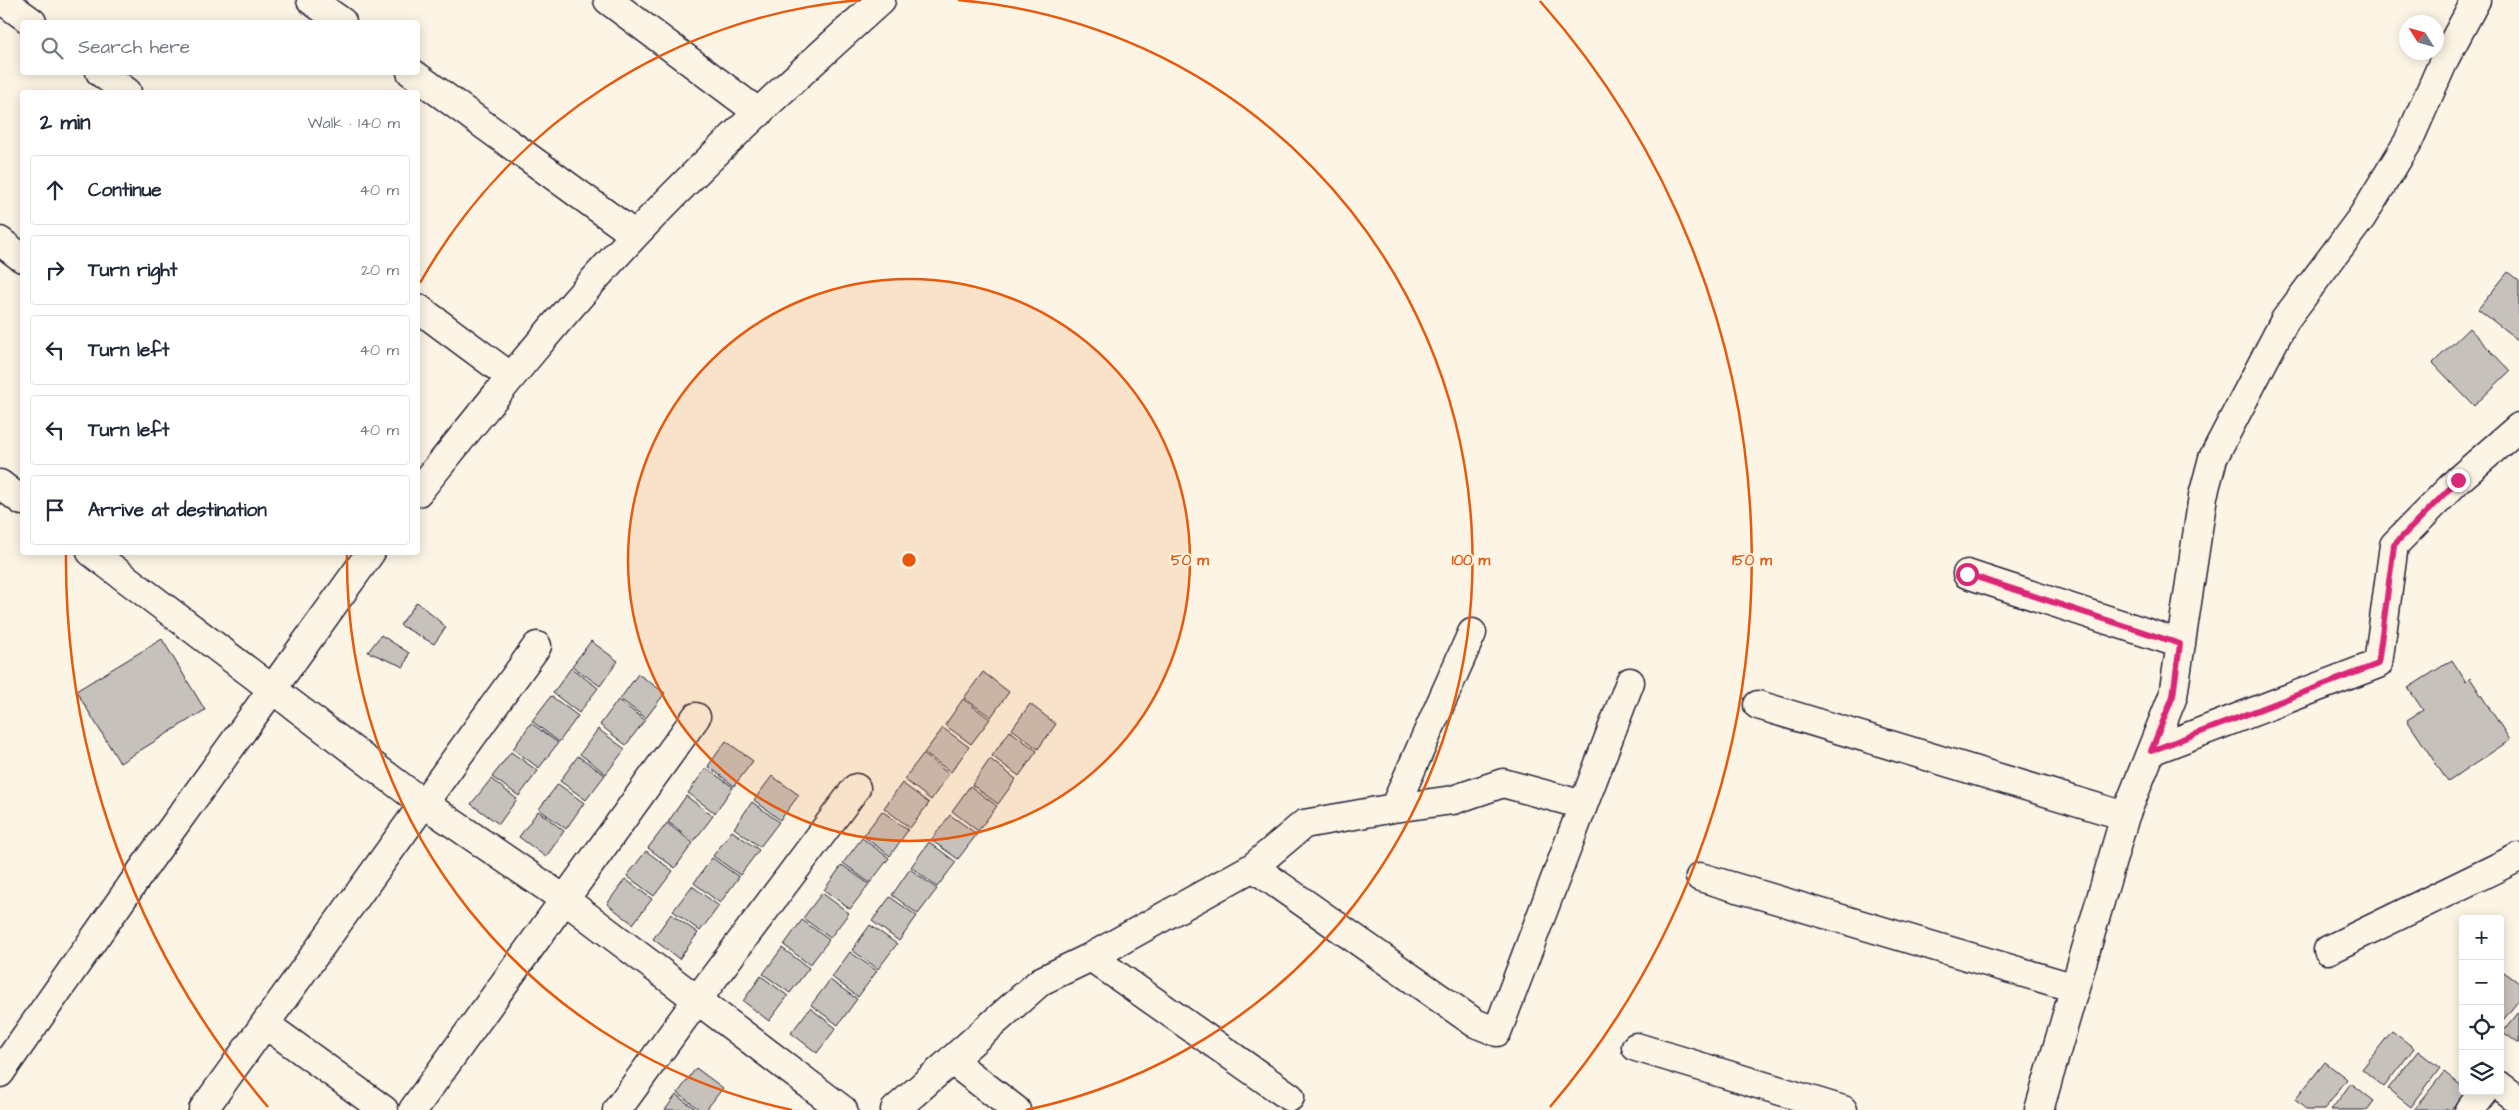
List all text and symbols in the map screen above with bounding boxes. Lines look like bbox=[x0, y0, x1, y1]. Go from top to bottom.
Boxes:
north arrow bbox=[2399, 15, 2444, 60]
search box bbox=[20, 20, 420, 75]
icon: search bbox=[38, 34, 66, 62]
text: Search here bbox=[78, 34, 190, 61]
text: 2 min bbox=[40, 108, 90, 137]
text: Walk · 140 m bbox=[308, 112, 400, 134]
icon: ahead bbox=[41, 176, 69, 204]
text: Continue bbox=[88, 177, 162, 204]
text: 40 m bbox=[359, 179, 399, 201]
icon: right bbox=[41, 256, 69, 284]
text: Turn right bbox=[88, 257, 177, 284]
text: 20 m bbox=[361, 259, 399, 281]
icon: left bbox=[41, 336, 69, 364]
text: Turn left bbox=[88, 337, 169, 364]
text: 40 m bbox=[359, 339, 399, 361]
icon: left bbox=[41, 416, 69, 444]
text: Turn left bbox=[88, 417, 169, 444]
text: 40 m bbox=[359, 419, 399, 441]
route end bbox=[2447, 469, 2470, 492]
icon: arrive bbox=[41, 496, 69, 524]
text: Arrive at destination bbox=[88, 497, 267, 524]
text: 50 m bbox=[1171, 550, 1209, 571]
text: 100 m bbox=[1452, 550, 1491, 571]
text: 150 m bbox=[1732, 550, 1772, 571]
centre of rings bbox=[900, 551, 918, 569]
route start bbox=[1956, 563, 1979, 586]
map controls bbox=[2459, 915, 2504, 1095]
button: + bbox=[2459, 915, 2504, 960]
button: − bbox=[2459, 960, 2504, 1005]
button: locate bbox=[2459, 1005, 2504, 1050]
button: layers bbox=[2459, 1050, 2504, 1095]

